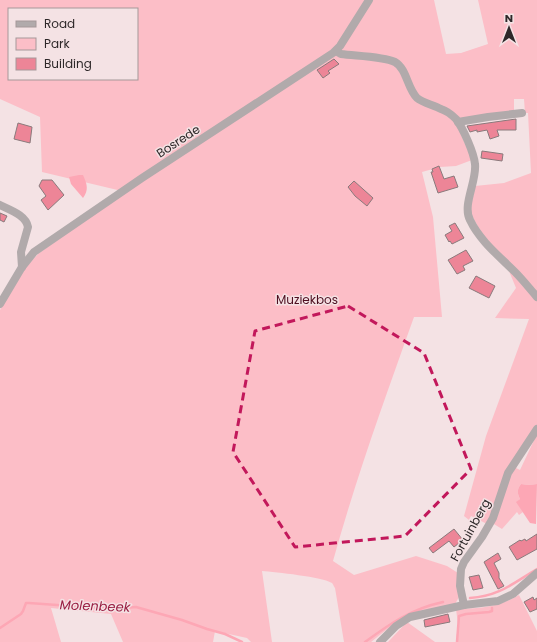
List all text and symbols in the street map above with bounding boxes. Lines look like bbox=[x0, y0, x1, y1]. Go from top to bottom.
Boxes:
legend bbox=[8, 8, 138, 80]
north arrow bbox=[489, 8, 529, 48]
text: N bbox=[505, 10, 513, 26]
text: Road bbox=[44, 15, 75, 32]
text: Park bbox=[44, 35, 71, 52]
text: Building bbox=[44, 55, 92, 72]
street label: Bosrede bbox=[153, 121, 203, 161]
park label: Muziekbos bbox=[276, 291, 338, 308]
street label: Fortuinberg bbox=[446, 496, 494, 564]
water label: Molenbeek bbox=[59, 595, 132, 617]

